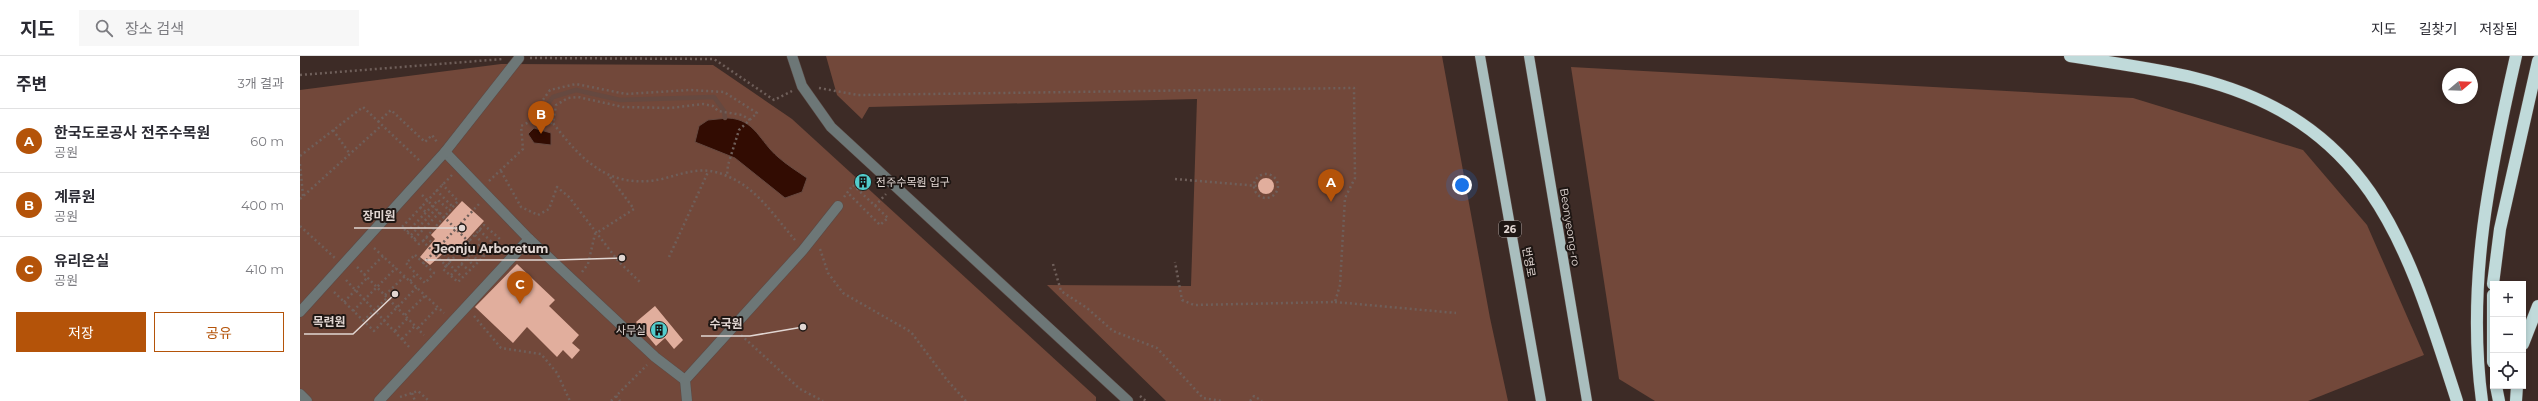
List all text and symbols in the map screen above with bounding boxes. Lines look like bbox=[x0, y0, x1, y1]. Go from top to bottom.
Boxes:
search box bbox=[79, 10, 359, 46]
icon: search bbox=[93, 17, 115, 39]
text: 지도 bbox=[20, 18, 55, 41]
text: 장소 검색 bbox=[125, 19, 184, 38]
text: 지도 bbox=[2371, 20, 2397, 38]
text: 길찾기 bbox=[2419, 20, 2457, 38]
text: 저장됨 bbox=[2479, 20, 2518, 38]
north arrow bbox=[2442, 68, 2478, 104]
text: 주변 bbox=[16, 74, 47, 94]
text: 3개 결과 bbox=[237, 75, 284, 91]
pin: B bbox=[528, 101, 554, 134]
text: 한국도로공사 전주수목원 bbox=[54, 123, 210, 142]
text: A bbox=[24, 133, 34, 149]
text: 60 m bbox=[250, 133, 284, 149]
text: 공원 bbox=[54, 144, 78, 160]
pin: A bbox=[1318, 169, 1344, 202]
building icon: 전주수목원 입구 bbox=[853, 172, 873, 192]
place label: 전주수목원 입구 bbox=[876, 175, 950, 189]
your location bbox=[1452, 175, 1472, 195]
text: 계류원 bbox=[54, 187, 95, 206]
street label: Beonyeong-ro bbox=[1557, 187, 1583, 267]
text: B bbox=[24, 197, 34, 213]
text: 400 m bbox=[241, 197, 284, 213]
callout: 장미원 bbox=[354, 204, 403, 228]
text: 공원 bbox=[54, 208, 78, 224]
text: 장미원 bbox=[362, 208, 396, 223]
road number: 26 bbox=[1499, 221, 1521, 237]
callout: Jeonju Arboretum bbox=[425, 236, 556, 260]
text: Jeonju Arboretum bbox=[433, 241, 548, 256]
street label: 번영로 bbox=[1519, 246, 1539, 278]
text: 유리온실 bbox=[54, 251, 109, 270]
text: C bbox=[24, 261, 34, 277]
text: 410 m bbox=[245, 261, 284, 277]
pin: C bbox=[507, 271, 533, 304]
text: 공원 bbox=[54, 272, 78, 288]
map controls bbox=[2490, 281, 2526, 389]
button: + bbox=[2490, 281, 2526, 317]
callout: 목련원 bbox=[304, 310, 353, 334]
button: 저장 bbox=[16, 312, 146, 352]
button: 공유 bbox=[154, 312, 284, 352]
callout: 수국원 bbox=[701, 312, 750, 336]
text: 목련원 bbox=[312, 314, 346, 329]
text: 수국원 bbox=[709, 316, 743, 331]
button: − bbox=[2490, 317, 2526, 353]
building icon: 사무실 bbox=[649, 320, 669, 340]
place label: 사무실 bbox=[616, 323, 646, 337]
button: locate bbox=[2490, 353, 2526, 389]

